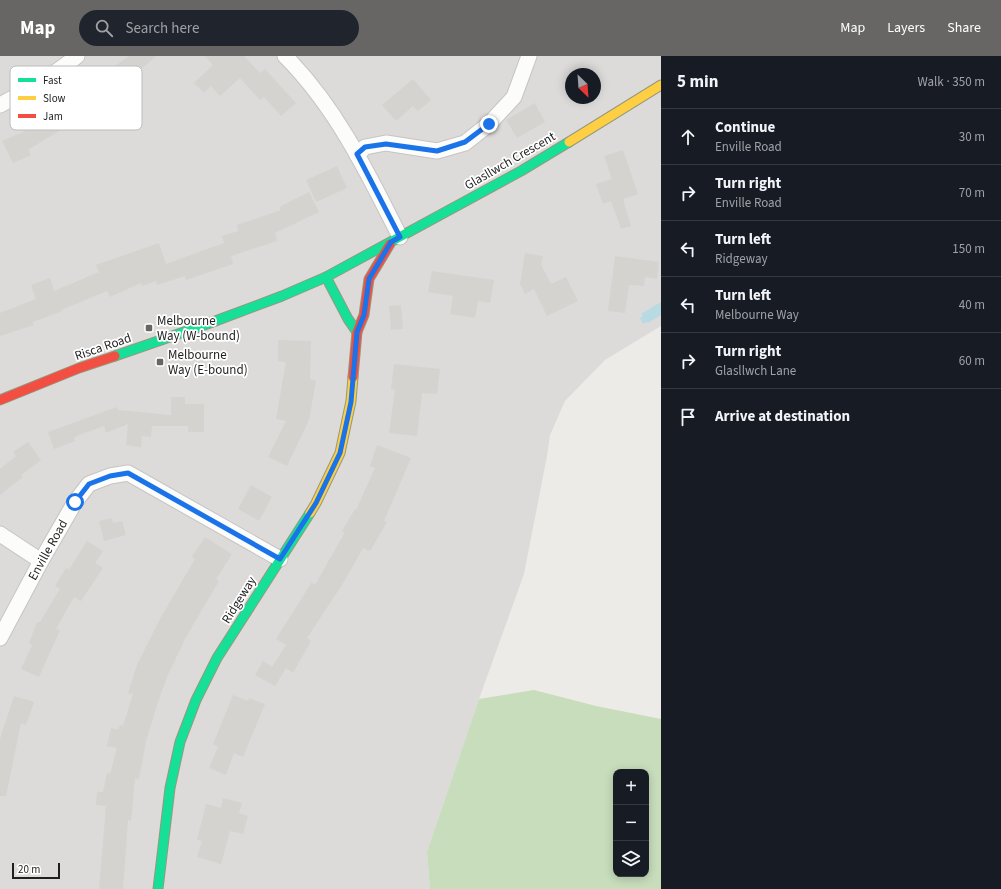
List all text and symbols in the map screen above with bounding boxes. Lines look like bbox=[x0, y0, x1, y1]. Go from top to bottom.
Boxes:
search box bbox=[79, 10, 359, 46]
text: Map bbox=[20, 15, 55, 42]
icon: search bbox=[93, 17, 115, 39]
text: Search here bbox=[125, 18, 199, 39]
text: Map bbox=[840, 18, 865, 38]
text: Layers bbox=[887, 18, 925, 38]
text: Share bbox=[947, 18, 981, 38]
legend bbox=[10, 66, 142, 130]
north arrow bbox=[565, 68, 601, 104]
text: 5 min bbox=[677, 70, 718, 94]
text: Fast bbox=[43, 73, 62, 88]
text: Walk · 350 m bbox=[917, 73, 985, 91]
text: Slow bbox=[43, 91, 66, 106]
text: Jam bbox=[43, 109, 63, 124]
route end bbox=[480, 115, 498, 133]
text: Continue bbox=[715, 117, 775, 138]
icon: ahead bbox=[677, 126, 699, 148]
street label: Glasllwch Crescent bbox=[461, 127, 559, 194]
text: 30 m bbox=[959, 128, 985, 146]
text: Enville Road bbox=[715, 138, 782, 156]
text: Turn right bbox=[715, 173, 781, 194]
icon: right bbox=[677, 182, 699, 204]
text: 70 m bbox=[959, 184, 985, 202]
text: Enville Road bbox=[715, 194, 782, 212]
text: Turn left bbox=[715, 229, 771, 250]
icon: left bbox=[677, 238, 699, 260]
text: 150 m bbox=[952, 240, 985, 258]
text: Ridgeway bbox=[715, 250, 768, 268]
text: Turn left bbox=[715, 285, 771, 306]
icon: left bbox=[677, 294, 699, 316]
text: 40 m bbox=[959, 296, 985, 314]
text: Melbourne Way bbox=[715, 306, 799, 324]
place label: Melbourne Way (W-bound) bbox=[157, 312, 240, 345]
marker: Melbourne Way (W-bound) bbox=[144, 323, 154, 333]
street label: Risca Road bbox=[72, 329, 134, 365]
text: Turn right bbox=[715, 341, 781, 362]
place label: Melbourne Way (E-bound) bbox=[168, 346, 248, 379]
icon: right bbox=[677, 350, 699, 372]
text: 60 m bbox=[959, 352, 985, 370]
marker: Melbourne Way (E-bound) bbox=[155, 357, 165, 367]
text: Glasllwch Lane bbox=[715, 362, 796, 380]
icon: arrive bbox=[677, 406, 699, 428]
text: Arrive at destination bbox=[715, 406, 850, 427]
route start bbox=[66, 493, 84, 511]
street label: Enville Road bbox=[24, 516, 72, 584]
street label: Ridgeway bbox=[217, 573, 261, 627]
map controls bbox=[613, 769, 649, 877]
button: + bbox=[613, 769, 649, 805]
button: − bbox=[613, 805, 649, 841]
button: layers bbox=[613, 841, 649, 877]
scale bar bbox=[12, 861, 60, 880]
text: 20 m bbox=[18, 862, 40, 877]

